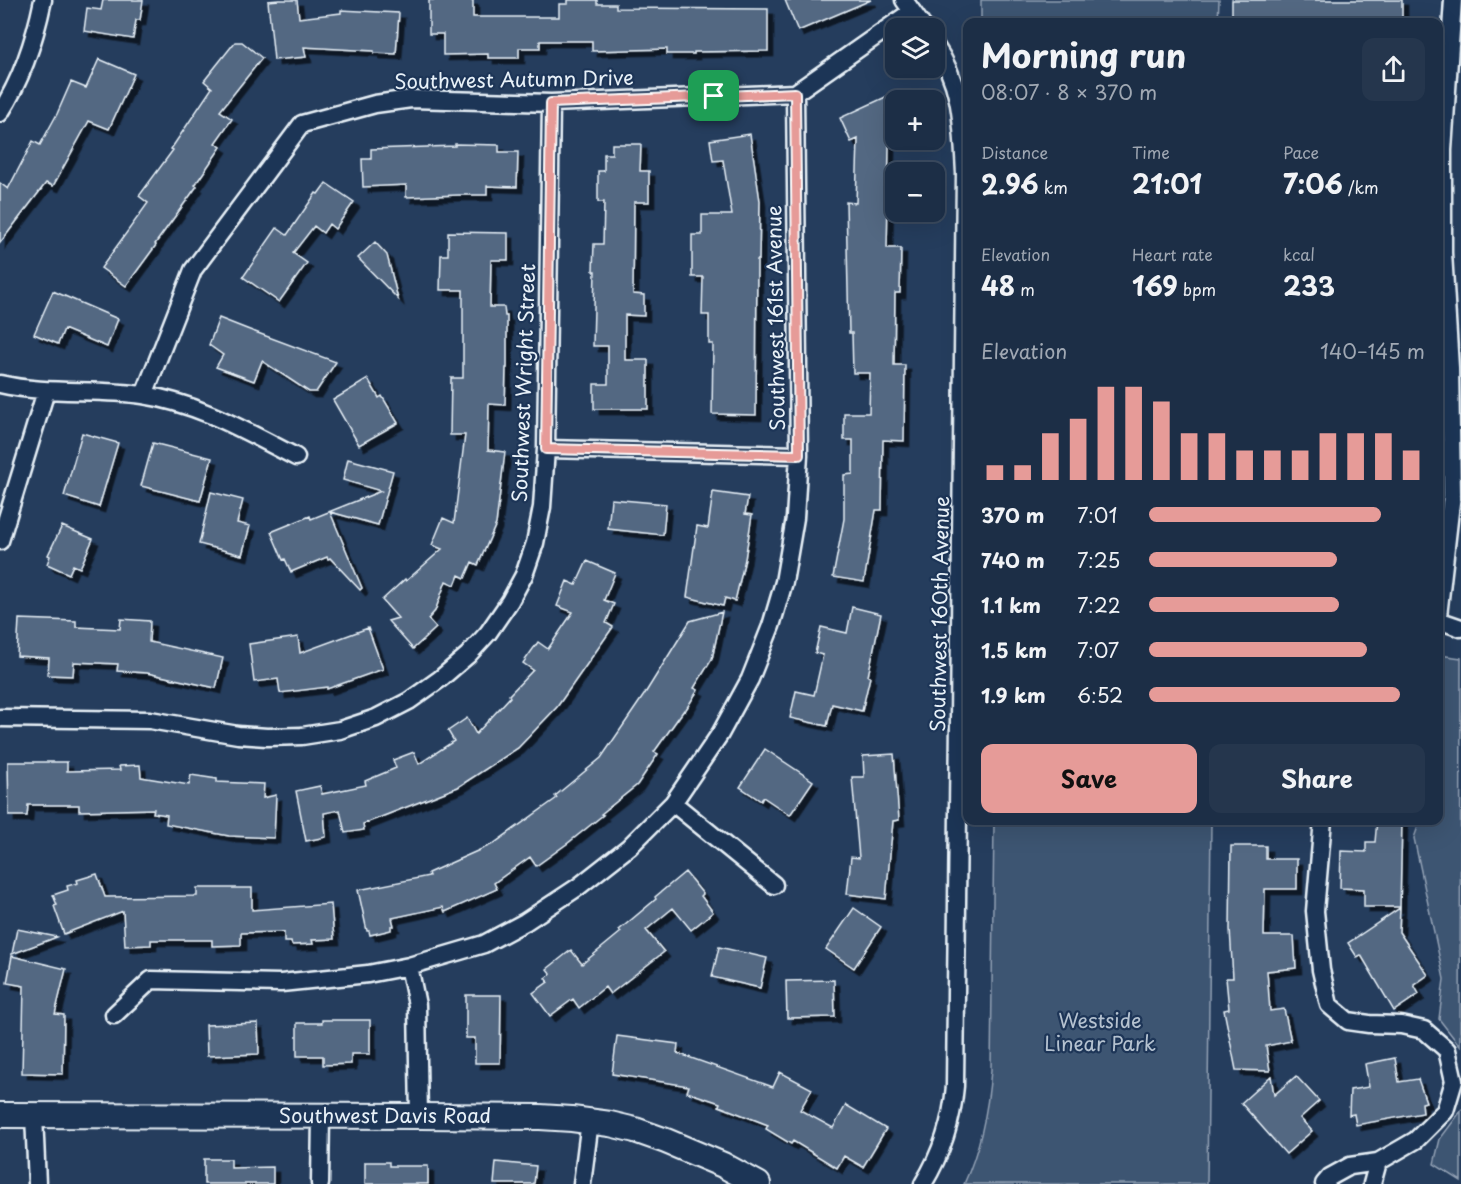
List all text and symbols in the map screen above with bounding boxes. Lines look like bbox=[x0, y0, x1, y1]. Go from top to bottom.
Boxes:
map controls bbox=[885, 18, 945, 222]
button: layers bbox=[885, 18, 945, 78]
text: Morning run bbox=[981, 29, 1186, 79]
button: share bbox=[1362, 38, 1425, 101]
street label: Southwest Autumn Drive bbox=[394, 62, 634, 96]
pin bbox=[688, 70, 739, 121]
text: 08:07 · 8 × 370 m bbox=[981, 77, 1157, 107]
icon: arrive bbox=[697, 79, 730, 112]
button: + bbox=[885, 90, 945, 150]
text: Distance bbox=[981, 140, 1048, 164]
text: Time bbox=[1132, 140, 1170, 164]
text: Pace bbox=[1283, 140, 1319, 164]
button: − bbox=[885, 162, 945, 222]
text: 2.96 bbox=[981, 164, 1039, 203]
text: 21:01 bbox=[1132, 164, 1202, 203]
text: 7:06 bbox=[1283, 164, 1343, 203]
text: km bbox=[1039, 175, 1068, 199]
text: /km bbox=[1343, 175, 1379, 199]
street label: Southwest 161st Avenue bbox=[758, 205, 792, 431]
text: Elevation bbox=[981, 242, 1050, 266]
text: Heart rate bbox=[1132, 242, 1213, 266]
text: kcal bbox=[1283, 242, 1315, 266]
street label: Southwest Wright Street bbox=[504, 263, 542, 503]
text: 48 bbox=[981, 266, 1015, 305]
text: 169 bbox=[1132, 266, 1178, 305]
text: 233 bbox=[1283, 266, 1335, 305]
text: m bbox=[1015, 277, 1035, 301]
text: bpm bbox=[1178, 277, 1216, 301]
text: Elevation bbox=[981, 336, 1067, 366]
text: 140–145 m bbox=[1320, 336, 1425, 366]
street label: Southwest 160th Avenue bbox=[922, 496, 956, 732]
text: 370 m bbox=[981, 500, 1045, 530]
text: 7:01 bbox=[1077, 500, 1117, 530]
text: 740 m bbox=[981, 545, 1045, 575]
text: 7:25 bbox=[1077, 545, 1120, 575]
text: 1.1 km bbox=[981, 590, 1041, 620]
text: 7:22 bbox=[1077, 590, 1121, 620]
text: 1.5 km bbox=[981, 635, 1047, 665]
text: 7:07 bbox=[1077, 635, 1119, 665]
text: 1.9 km bbox=[981, 680, 1046, 710]
text: 6:52 bbox=[1077, 680, 1123, 710]
button: Save bbox=[981, 744, 1197, 813]
button: Share bbox=[1209, 744, 1425, 813]
park label: Westside Linear Park bbox=[1044, 1005, 1156, 1058]
street label: Southwest Davis Road bbox=[279, 1100, 491, 1130]

